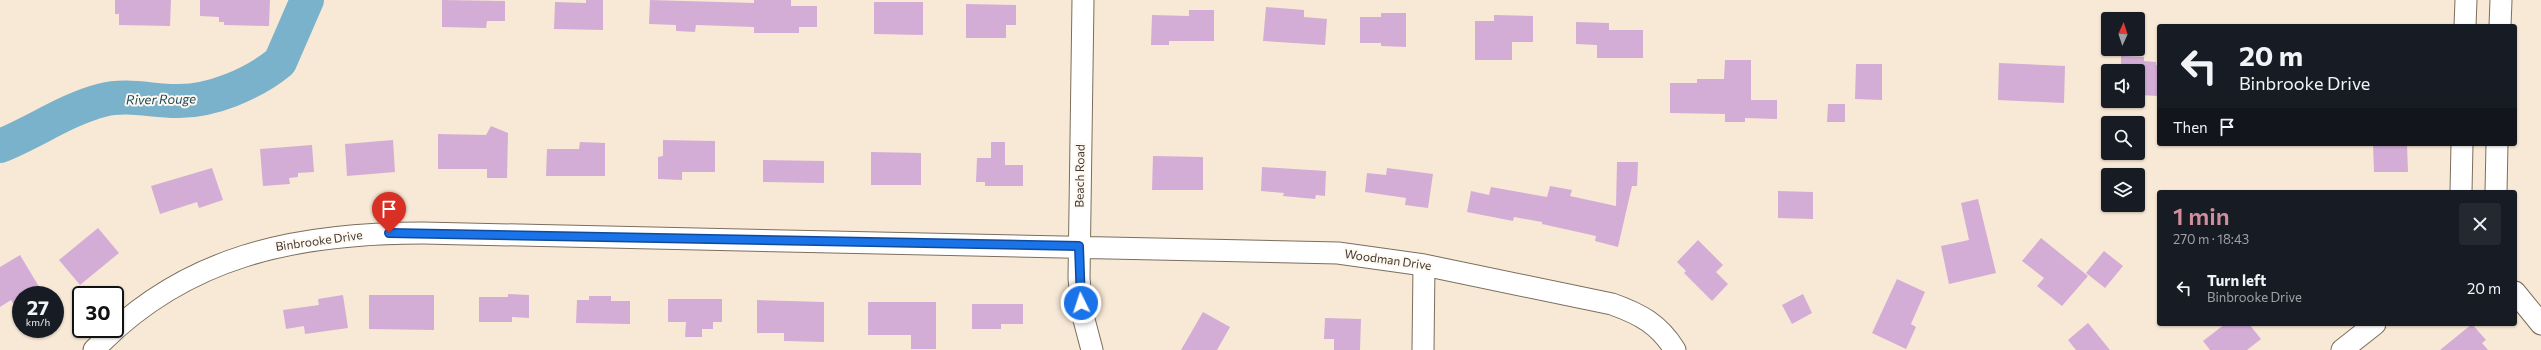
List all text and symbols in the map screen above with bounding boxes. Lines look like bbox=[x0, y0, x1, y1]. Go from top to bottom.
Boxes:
north arrow bbox=[2101, 12, 2145, 56]
map controls bbox=[2101, 12, 2145, 212]
text: 20 m bbox=[2239, 38, 2303, 72]
icon: left bbox=[2173, 40, 2225, 92]
button: sound bbox=[2101, 64, 2145, 108]
text: Binbrooke Drive bbox=[2239, 72, 2370, 94]
water label: River Rouge bbox=[126, 90, 196, 108]
button: search bbox=[2101, 116, 2145, 160]
icon: arrive bbox=[2216, 116, 2238, 138]
text: Then bbox=[2173, 118, 2208, 136]
street label: Beach Road bbox=[1071, 144, 1087, 208]
button: layers bbox=[2101, 168, 2145, 212]
pin bbox=[372, 192, 406, 233]
icon: arrive bbox=[378, 198, 400, 220]
text: 1 min bbox=[2173, 201, 2230, 230]
button: close bbox=[2459, 203, 2501, 245]
street label: Binbrooke Drive bbox=[275, 227, 363, 253]
text: 270 m · 18:43 bbox=[2173, 231, 2249, 247]
street label: Woodman Drive bbox=[1344, 246, 1432, 272]
text: Turn left bbox=[2207, 271, 2266, 289]
icon: left bbox=[2173, 277, 2195, 299]
text: 20 m bbox=[2467, 279, 2501, 297]
position arrow bbox=[1060, 282, 1102, 324]
speed limit sign: 30 bbox=[72, 286, 124, 338]
text: Binbrooke Drive bbox=[2207, 289, 2302, 305]
text: 27 bbox=[27, 295, 49, 319]
text: km/h bbox=[26, 316, 50, 328]

